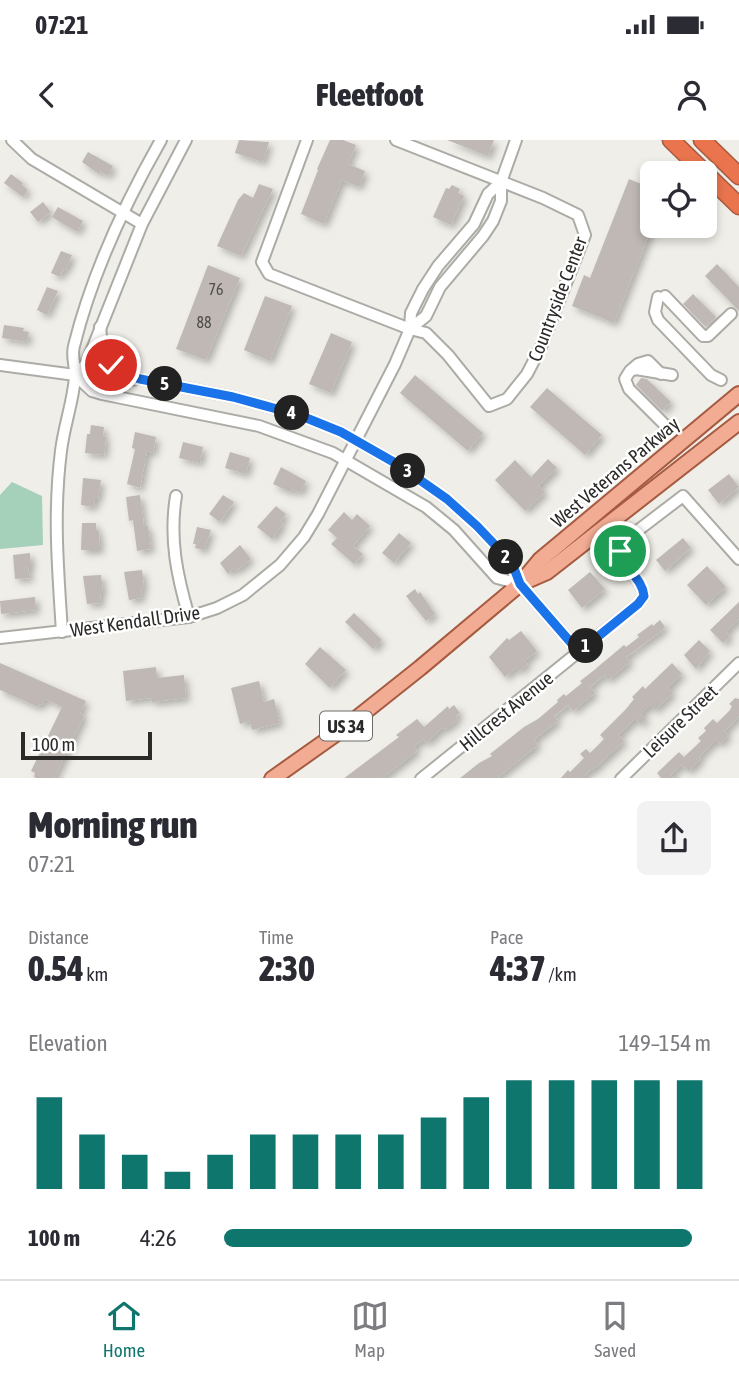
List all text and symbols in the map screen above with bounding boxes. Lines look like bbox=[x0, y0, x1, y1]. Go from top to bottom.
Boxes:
text: 07:21 bbox=[35, 10, 89, 40]
icon: back bbox=[28, 76, 66, 114]
text: Fleetfoot bbox=[316, 76, 423, 113]
icon: person bbox=[673, 76, 711, 114]
map controls bbox=[640, 161, 717, 238]
button: locate bbox=[640, 161, 717, 238]
street label: Countryside Center bbox=[523, 233, 591, 365]
house number: 76 bbox=[208, 280, 224, 298]
house number: 88 bbox=[196, 313, 212, 331]
pin bbox=[81, 335, 141, 395]
icon: check bbox=[92, 346, 130, 384]
pin: 5 bbox=[148, 366, 182, 402]
text: 5 bbox=[160, 372, 169, 394]
pin: 4 bbox=[274, 396, 310, 430]
text: 4 bbox=[287, 401, 296, 423]
street label: West Veterans Parkway bbox=[547, 412, 683, 532]
pin: 3 bbox=[390, 454, 426, 488]
text: 3 bbox=[403, 459, 412, 481]
pin bbox=[590, 521, 650, 581]
icon: arrive bbox=[601, 532, 639, 570]
pin: 2 bbox=[489, 540, 524, 574]
text: 2 bbox=[501, 545, 510, 567]
street label: West Kendall Drive bbox=[69, 601, 201, 641]
pin: 1 bbox=[568, 629, 604, 664]
text: 1 bbox=[581, 634, 590, 656]
street label: Hillcrest Avenue bbox=[455, 667, 557, 755]
street label: Leisure Street bbox=[638, 680, 722, 762]
road number: US 34 bbox=[320, 712, 372, 740]
scale bar bbox=[21, 730, 152, 761]
text: 100 m bbox=[32, 733, 75, 755]
button: share bbox=[637, 801, 711, 875]
text: Morning run bbox=[28, 803, 198, 846]
text: 07:21 bbox=[28, 851, 75, 877]
text: Distance bbox=[28, 926, 89, 948]
text: Time bbox=[259, 926, 294, 948]
text: Pace bbox=[490, 926, 523, 948]
text: 0.54 bbox=[28, 948, 84, 988]
text: 2:30 bbox=[259, 948, 315, 988]
text: 4:37 bbox=[490, 948, 546, 988]
text: km bbox=[84, 963, 108, 985]
text: /km bbox=[546, 963, 577, 985]
text: Elevation bbox=[28, 1030, 108, 1056]
text: 149–154 m bbox=[618, 1030, 711, 1056]
text: 100 m bbox=[28, 1225, 80, 1251]
text: 4:26 bbox=[140, 1225, 177, 1251]
tab: Home bbox=[103, 1297, 145, 1361]
tab: Map bbox=[351, 1297, 389, 1361]
tab: Saved bbox=[594, 1297, 636, 1361]

